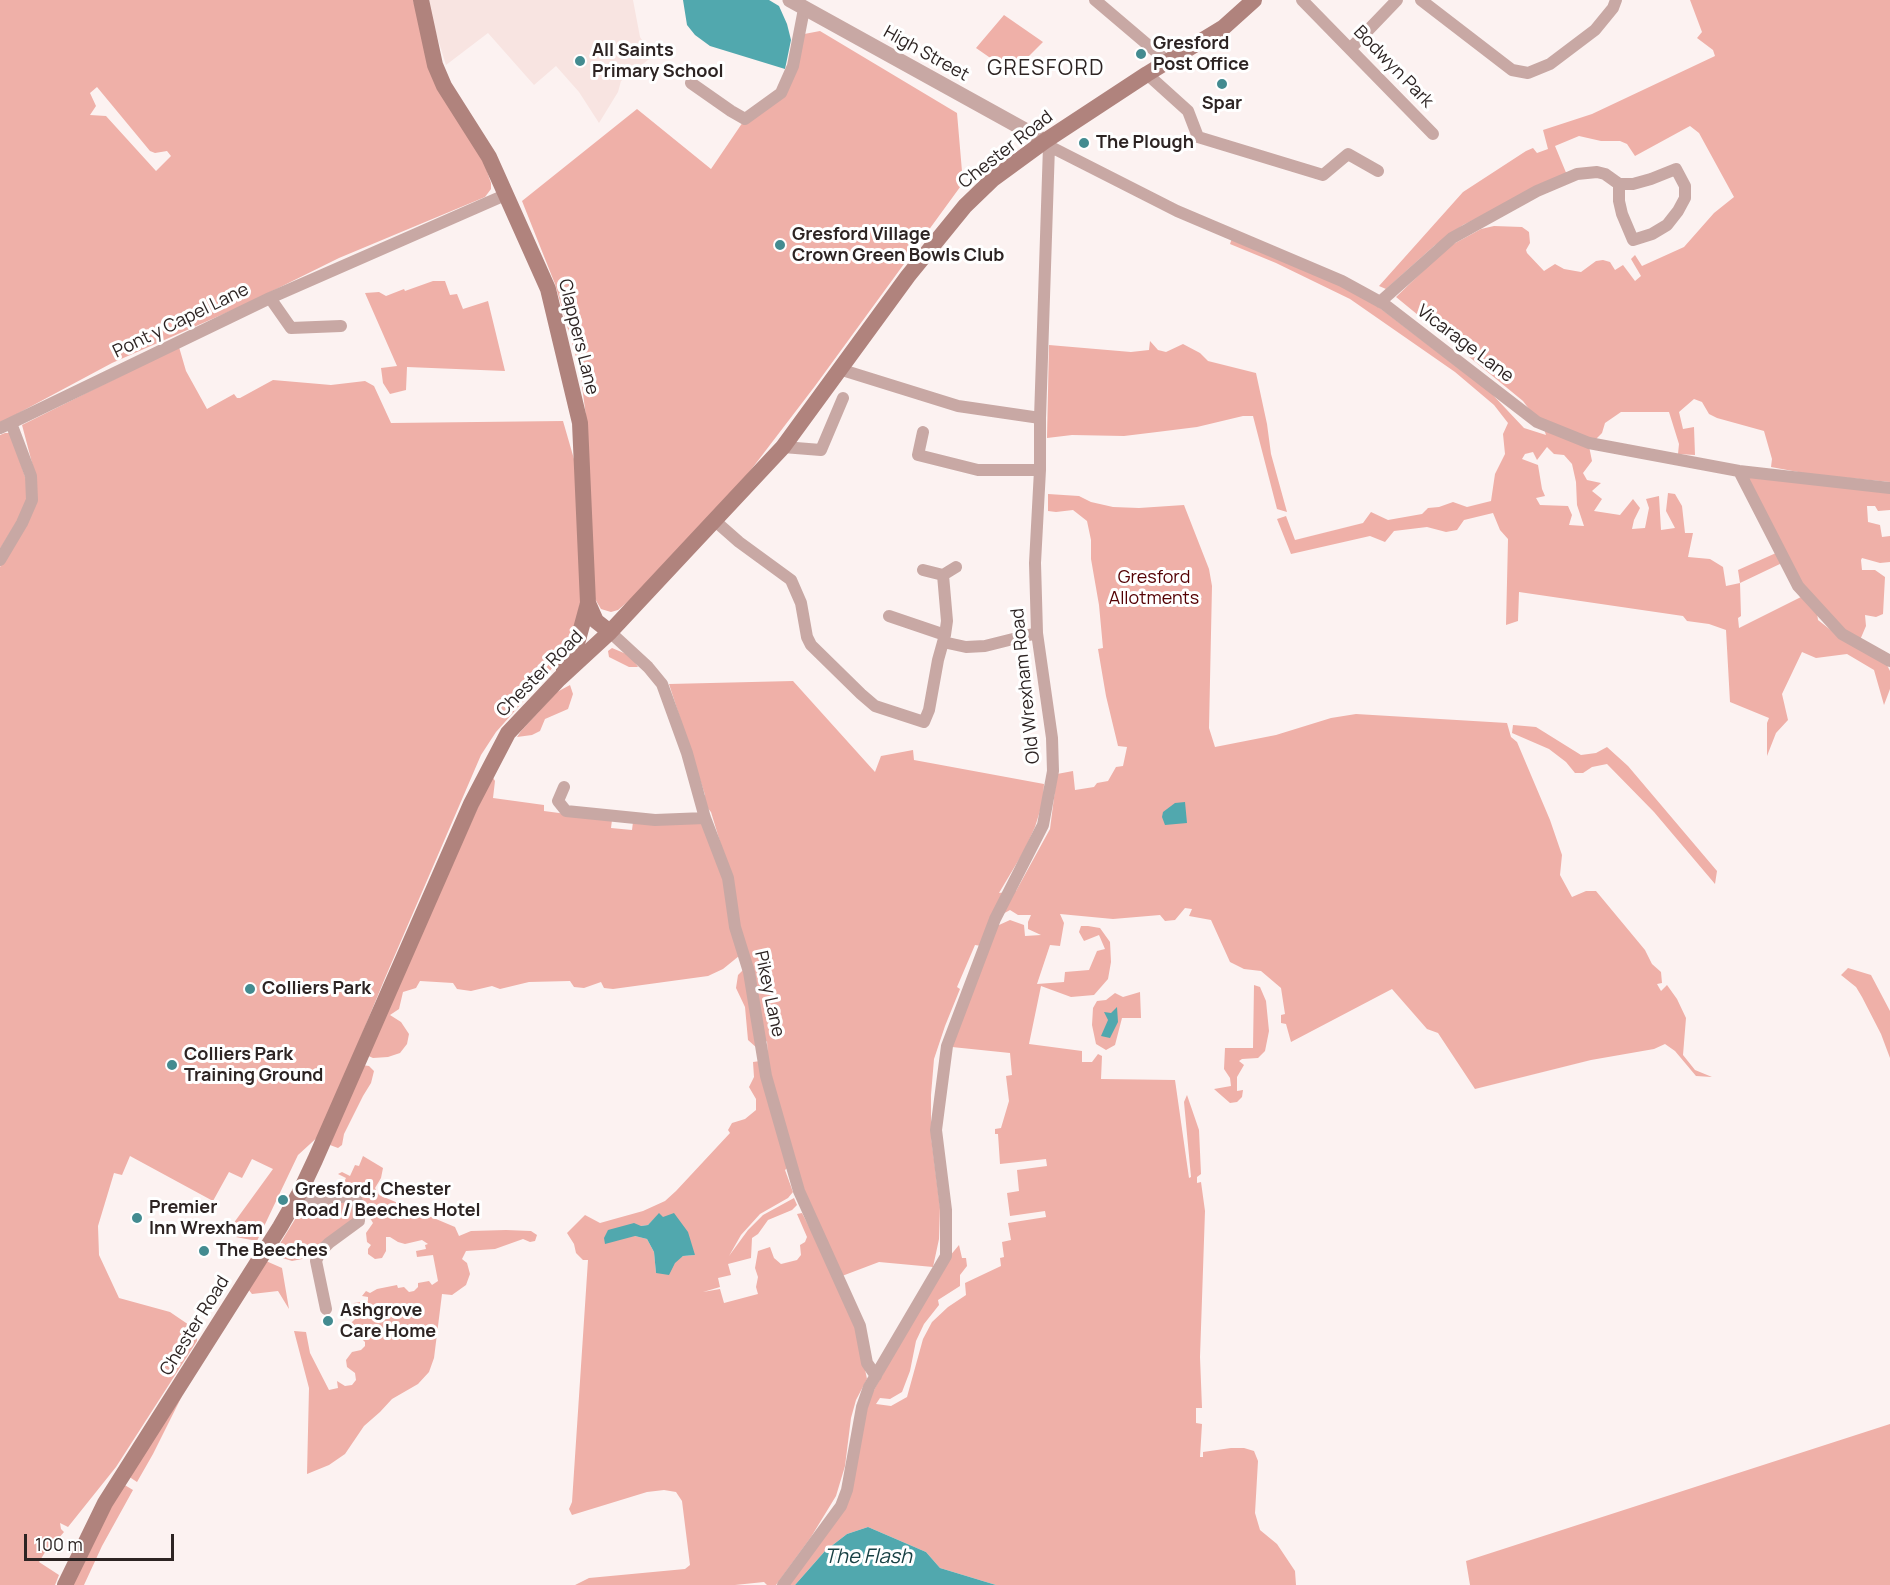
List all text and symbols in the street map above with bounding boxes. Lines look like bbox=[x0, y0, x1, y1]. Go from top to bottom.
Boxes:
street label: Bodwyn Park bbox=[1349, 21, 1437, 113]
street label: High Street bbox=[880, 22, 972, 86]
place label: Gresford Post Office bbox=[1153, 33, 1249, 76]
place label: All Saints Primary School bbox=[592, 40, 724, 82]
marker: Gresford Post Office bbox=[1134, 47, 1148, 61]
marker: All Saints Primary School bbox=[573, 54, 587, 68]
district label: GRESFORD bbox=[987, 56, 1105, 82]
marker: Spar bbox=[1215, 77, 1229, 91]
place label: Spar bbox=[1202, 93, 1242, 115]
street label: Chester Road bbox=[955, 107, 1057, 193]
place label: The Plough bbox=[1096, 132, 1194, 154]
marker: The Plough bbox=[1077, 136, 1091, 150]
place label: Gresford Village Crown Green Bowls Club bbox=[792, 224, 1004, 266]
marker: Gresford Village Crown Green Bowls Club bbox=[773, 238, 787, 252]
street label: Clappers Lane bbox=[553, 277, 603, 397]
street label: Pont y Capel Lane bbox=[110, 279, 252, 363]
street label: Vicarage Lane bbox=[1412, 301, 1518, 387]
park label: Gresford Allotments bbox=[1109, 567, 1199, 610]
street label: Old Wrexham Road bbox=[1007, 607, 1045, 765]
street label: Chester Road bbox=[492, 626, 588, 722]
street label: Pikey Lane bbox=[749, 949, 789, 1039]
place label: Colliers Park bbox=[262, 978, 371, 1000]
marker: Colliers Park bbox=[243, 982, 257, 996]
place label: Colliers Park Training Ground bbox=[184, 1044, 323, 1086]
marker: Colliers Park Training Ground bbox=[165, 1058, 179, 1072]
place label: Gresford, Chester Road / Beeches Hotel bbox=[295, 1179, 481, 1222]
marker: Gresford, Chester Road / Beeches Hotel bbox=[276, 1193, 290, 1207]
place label: Premier Inn Wrexham bbox=[149, 1197, 263, 1240]
marker: Premier Inn Wrexham bbox=[130, 1211, 144, 1225]
place label: The Beeches bbox=[216, 1240, 328, 1262]
marker: The Beeches bbox=[197, 1244, 211, 1258]
street label: Chester Road bbox=[156, 1272, 234, 1380]
place label: Ashgrove Care Home bbox=[340, 1300, 436, 1342]
marker: Ashgrove Care Home bbox=[321, 1314, 335, 1328]
scale bar bbox=[27, 1522, 177, 1560]
text: 100 m bbox=[35, 1532, 83, 1556]
water label: The Flash bbox=[824, 1545, 912, 1569]

